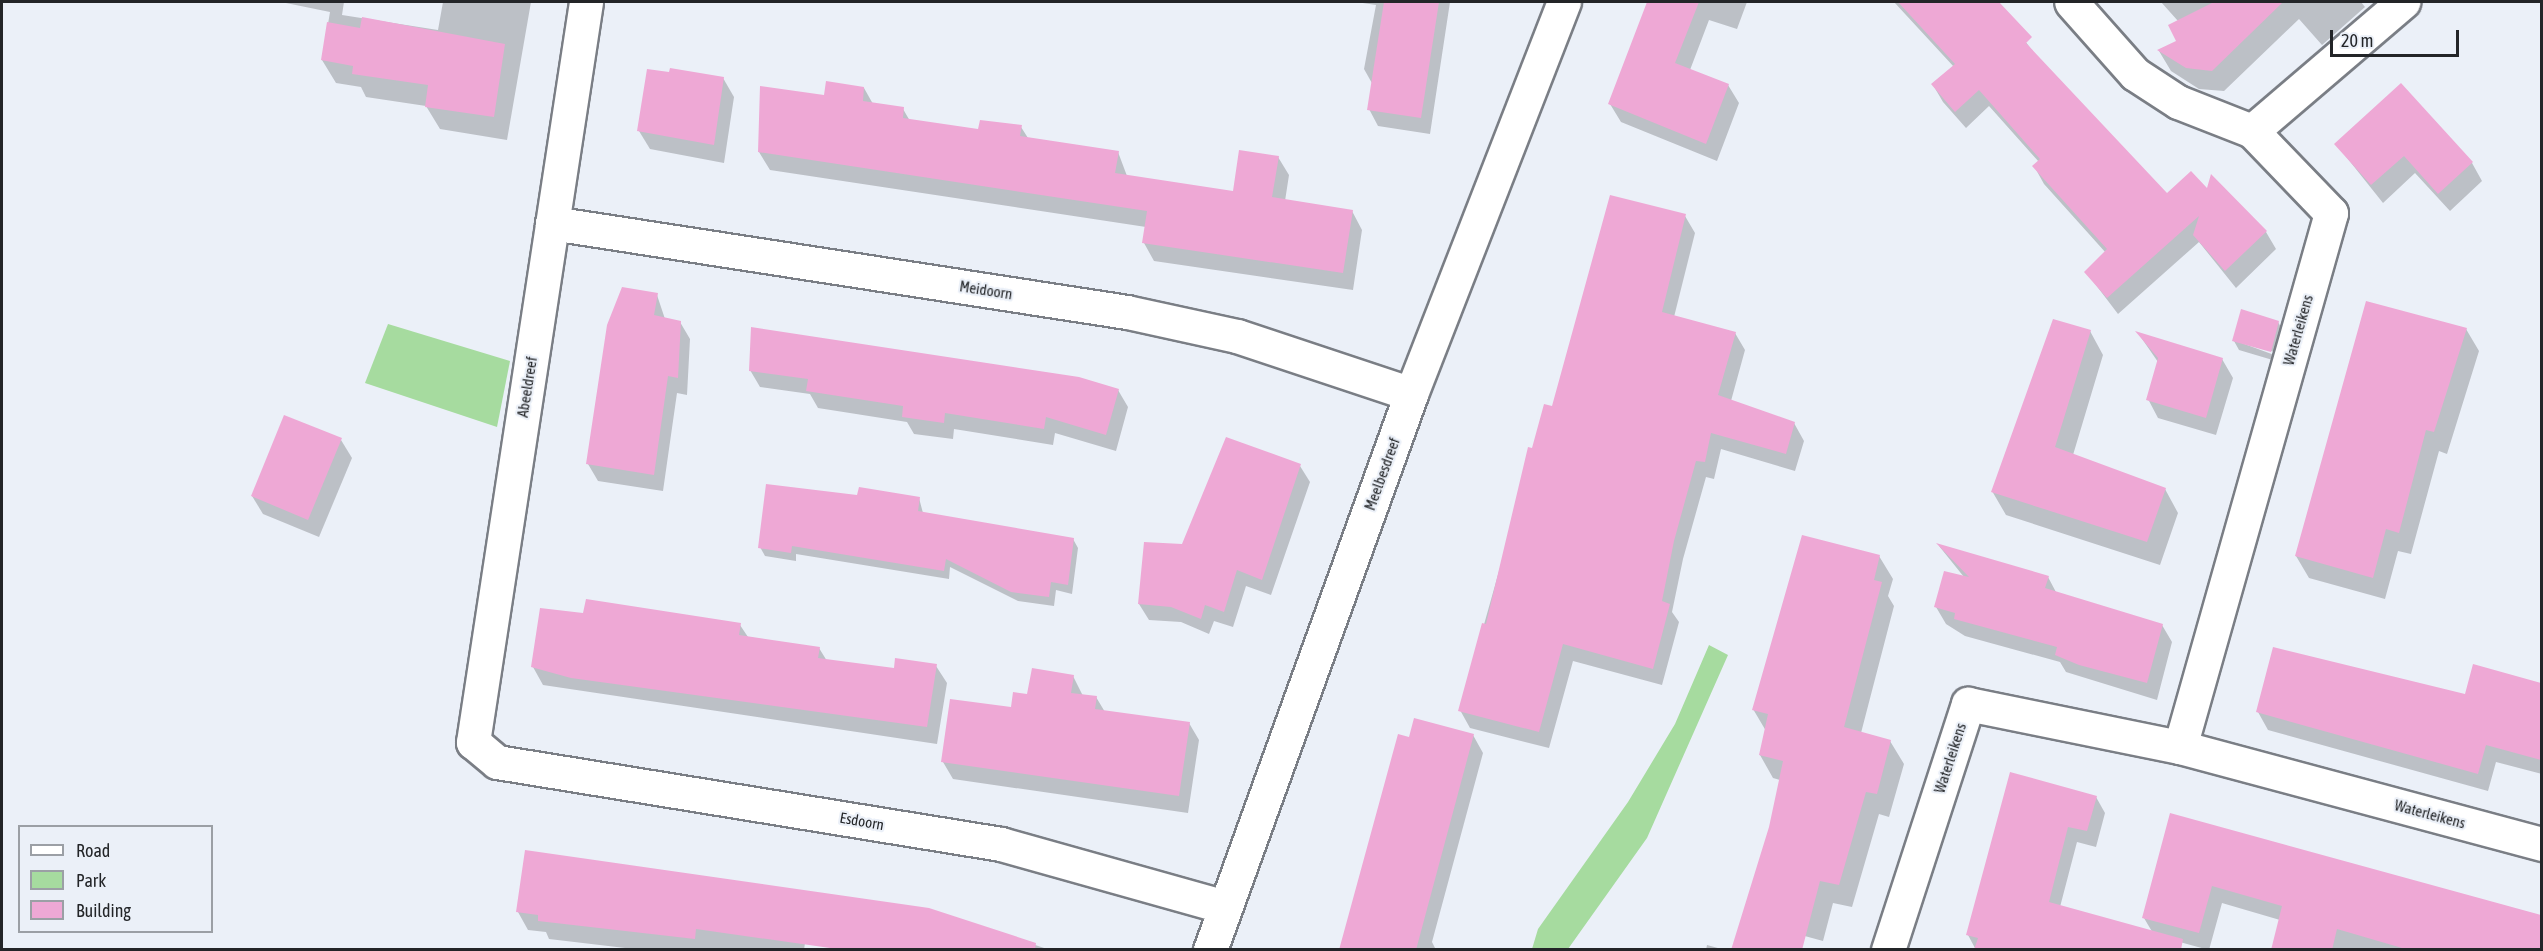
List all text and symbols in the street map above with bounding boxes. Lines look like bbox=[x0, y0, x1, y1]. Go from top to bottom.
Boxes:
scale bar bbox=[2333, 18, 2462, 56]
text: 20 m bbox=[2341, 30, 2373, 51]
street label: Meidoorn bbox=[958, 277, 1014, 303]
street label: Waterleikens bbox=[2279, 293, 2317, 367]
street label: Abeeldreef bbox=[513, 355, 541, 419]
street label: Meelbesdreef bbox=[1361, 435, 1403, 513]
street label: Waterleikens bbox=[1930, 721, 1970, 795]
street label: Waterleikens bbox=[2393, 796, 2467, 832]
street label: Esdoorn bbox=[838, 808, 886, 834]
legend bbox=[18, 825, 213, 933]
text: Road bbox=[76, 840, 110, 861]
text: Park bbox=[76, 870, 106, 891]
text: Building bbox=[76, 900, 131, 921]

